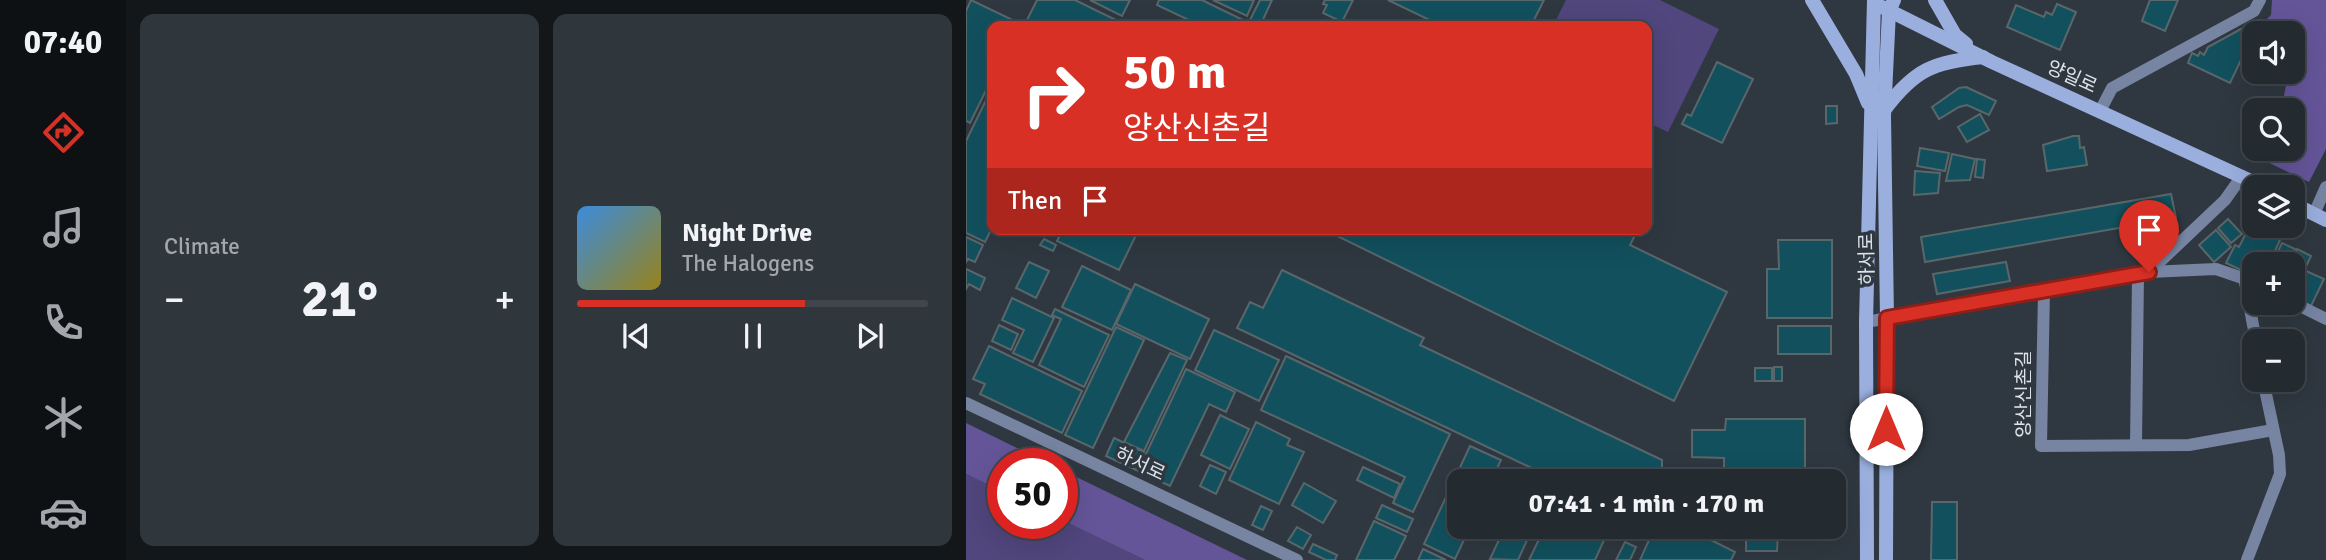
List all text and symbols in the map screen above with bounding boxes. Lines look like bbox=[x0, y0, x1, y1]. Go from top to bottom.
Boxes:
map controls bbox=[2242, 21, 2305, 392]
button: sound bbox=[2242, 21, 2305, 84]
text: 07:40 bbox=[24, 23, 102, 62]
text: 50 m bbox=[1123, 42, 1226, 102]
icon: right bbox=[1008, 49, 1099, 140]
street label: 양일로 bbox=[2043, 55, 2101, 99]
button: search bbox=[2242, 98, 2305, 161]
icon: directions bbox=[39, 108, 88, 157]
text: 양산신촌길 bbox=[1123, 109, 1270, 148]
button: layers bbox=[2242, 175, 2305, 238]
icon: arrive bbox=[1076, 182, 1114, 220]
text: Then bbox=[1008, 185, 1062, 217]
pin bbox=[2119, 200, 2179, 272]
icon: music bbox=[39, 203, 88, 252]
icon: arrive bbox=[2130, 211, 2168, 249]
text: Night Drive bbox=[682, 217, 812, 249]
text: Climate bbox=[164, 232, 240, 261]
street label: 하서로 bbox=[1855, 233, 1879, 285]
text: The Halogens bbox=[682, 249, 814, 278]
button: + bbox=[2242, 252, 2305, 315]
text: 21° bbox=[301, 267, 378, 331]
text: − bbox=[164, 276, 185, 323]
text: + bbox=[494, 276, 515, 323]
icon: phone bbox=[39, 298, 88, 347]
icon: previous bbox=[617, 317, 655, 355]
icon: pause bbox=[734, 317, 772, 355]
icon: next bbox=[851, 317, 889, 355]
button: − bbox=[2242, 329, 2305, 392]
street label: 양산신촌길 bbox=[2012, 350, 2036, 438]
position arrow bbox=[1849, 392, 1923, 466]
icon: climate bbox=[39, 393, 88, 442]
street label: 하서로 bbox=[1111, 442, 1169, 486]
speed limit sign: 50 bbox=[987, 448, 1078, 539]
icon: car bbox=[39, 488, 88, 537]
text: 07:41 · 1 min · 170 m bbox=[1529, 488, 1764, 520]

